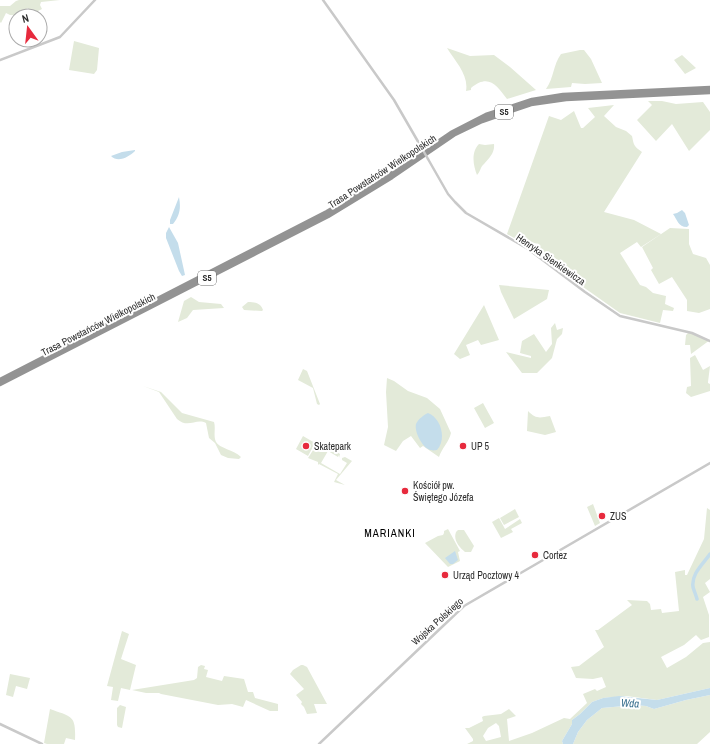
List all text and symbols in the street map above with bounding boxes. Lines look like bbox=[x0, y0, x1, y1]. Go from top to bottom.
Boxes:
north arrow bbox=[8, 8, 48, 48]
text: N bbox=[20, 11, 30, 26]
road number: S5 bbox=[495, 105, 513, 119]
street label: Trasa Powstańców Wielkopolskich bbox=[326, 132, 439, 211]
street label: Henryka Sienkiewicza bbox=[514, 231, 588, 288]
road number: S5 bbox=[198, 271, 216, 285]
street label: Trasa Powstańców Wielkopolskich bbox=[39, 290, 157, 359]
place label: Skatepark bbox=[314, 440, 352, 453]
place label: UP 5 bbox=[471, 440, 490, 453]
marker: Skatepark bbox=[301, 441, 311, 451]
marker: UP 5 bbox=[458, 441, 468, 451]
place label: Kościół pw. Świętego Józefa bbox=[413, 479, 474, 504]
marker: Kościół pw. Świętego Józefa bbox=[400, 486, 410, 496]
place label: ZUS bbox=[610, 510, 627, 523]
marker: ZUS bbox=[597, 511, 607, 521]
district label: MARIANKI bbox=[364, 526, 416, 540]
place label: Cortez bbox=[543, 549, 567, 562]
marker: Cortez bbox=[530, 550, 540, 560]
place label: Urząd Pocztowy 4 bbox=[453, 569, 520, 582]
marker: Urząd Pocztowy 4 bbox=[440, 570, 450, 580]
street label: Wojska Polskiego bbox=[409, 594, 466, 648]
water label: Wda bbox=[620, 696, 640, 710]

